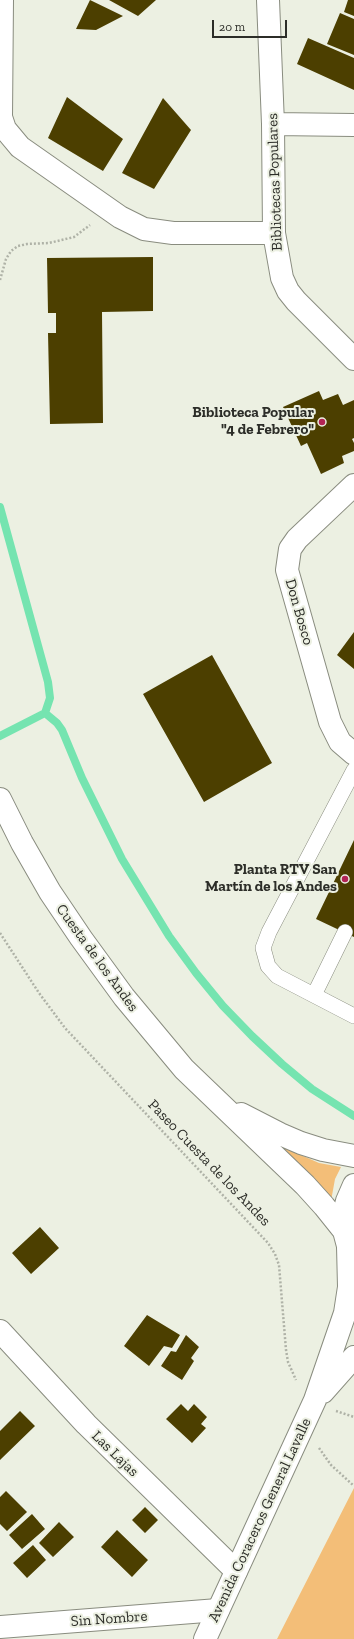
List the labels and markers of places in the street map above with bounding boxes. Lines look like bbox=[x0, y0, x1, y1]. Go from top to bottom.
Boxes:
place label: Biblioteca Popular "4 de Febrero" bbox=[192, 404, 314, 439]
marker: Biblioteca Popular "4 de Febrero" bbox=[317, 417, 327, 427]
place label: Planta RTV San Martín de los Andes bbox=[205, 861, 337, 896]
marker: Planta RTV San Martín de los Andes bbox=[340, 874, 350, 884]

